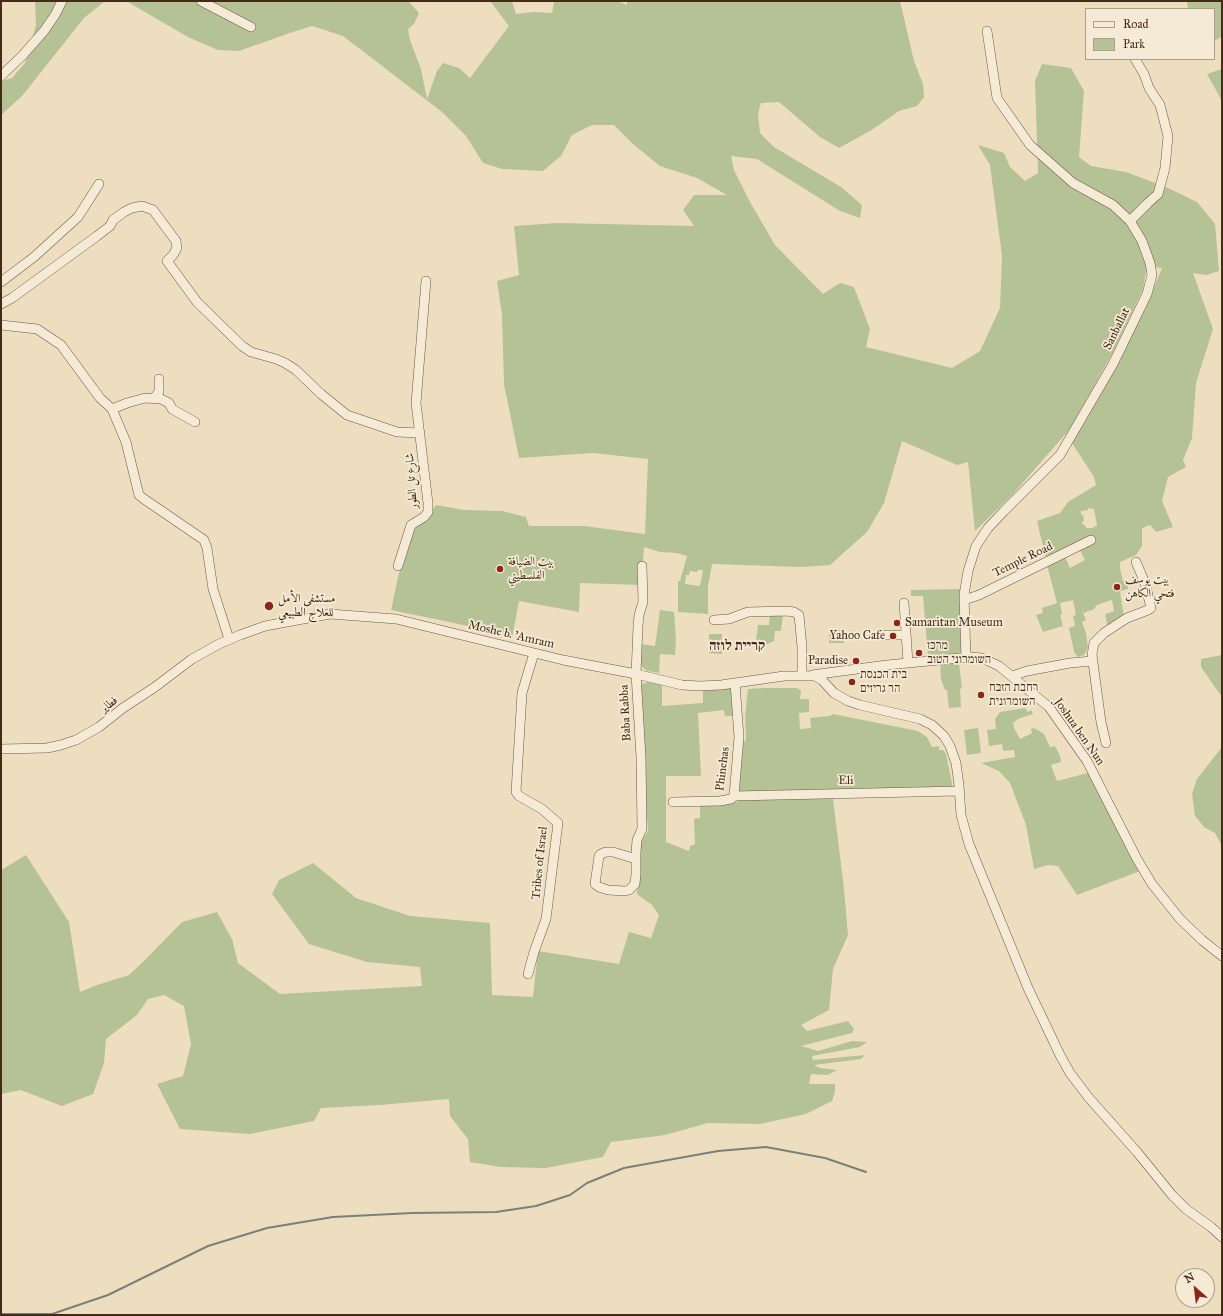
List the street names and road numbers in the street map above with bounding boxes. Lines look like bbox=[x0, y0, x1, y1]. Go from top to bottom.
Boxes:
street label: Sanballat bbox=[1101, 306, 1133, 352]
street label: شارع تل الطور bbox=[403, 452, 421, 510]
street label: Temple Road bbox=[991, 539, 1055, 581]
street label: Moshe b. 'Amram bbox=[466, 618, 556, 652]
street label: Baba Rabba bbox=[617, 684, 635, 742]
street label: فطاير bbox=[97, 694, 121, 716]
street label: Joshua ben Nun bbox=[1051, 696, 1107, 768]
street label: Phinehas bbox=[713, 746, 733, 792]
street label: Eli bbox=[838, 774, 854, 788]
street label: Tribes of Israel bbox=[529, 826, 551, 900]

